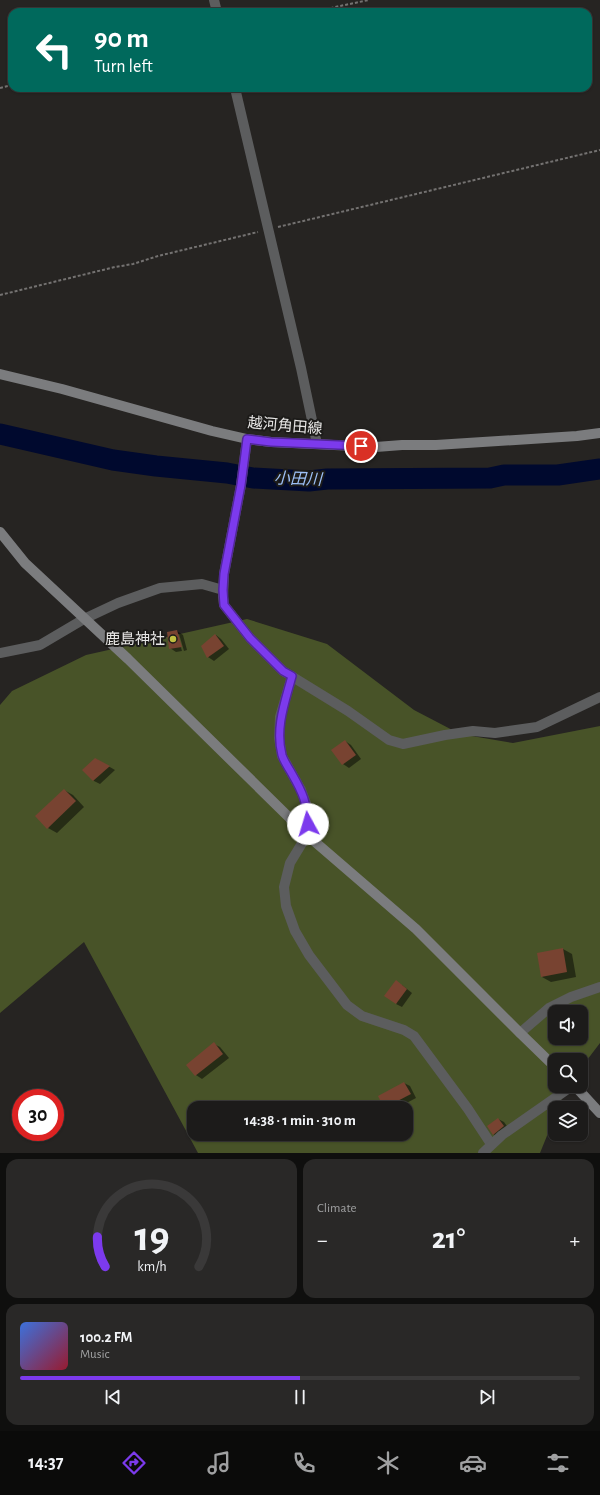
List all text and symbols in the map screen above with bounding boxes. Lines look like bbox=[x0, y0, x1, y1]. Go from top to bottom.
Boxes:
icon: left bbox=[28, 24, 80, 76]
text: 90 m bbox=[94, 25, 149, 53]
text: Turn left bbox=[94, 58, 153, 76]
street label: 越河角田線 bbox=[246, 414, 323, 437]
pin bbox=[344, 429, 378, 463]
icon: arrive bbox=[350, 435, 372, 457]
water label: 小田川 bbox=[274, 469, 324, 488]
place label: 鹿島神社 bbox=[105, 631, 165, 647]
marker: 鹿島神社 bbox=[168, 634, 178, 644]
position arrow bbox=[287, 803, 329, 845]
map controls bbox=[548, 1005, 588, 1141]
button: sound bbox=[548, 1005, 588, 1045]
button: search bbox=[548, 1053, 588, 1093]
speed limit sign: 30 bbox=[12, 1089, 64, 1141]
button: layers bbox=[548, 1101, 588, 1141]
text: 14:38 · 1 min · 310 m bbox=[244, 1113, 356, 1128]
text: Climate bbox=[317, 1202, 356, 1215]
text: 19 bbox=[134, 1216, 169, 1257]
text: 21° bbox=[432, 1224, 465, 1254]
text: − bbox=[317, 1229, 328, 1251]
text: + bbox=[569, 1229, 580, 1251]
text: km/h bbox=[137, 1259, 166, 1273]
text: 100.2 FM bbox=[80, 1330, 132, 1345]
text: Music bbox=[80, 1348, 110, 1361]
icon: previous bbox=[102, 1386, 124, 1408]
icon: pause bbox=[289, 1386, 311, 1408]
icon: next bbox=[476, 1386, 498, 1408]
icon: directions bbox=[120, 1449, 148, 1477]
icon: music bbox=[205, 1449, 233, 1477]
icon: phone bbox=[290, 1449, 318, 1477]
icon: climate bbox=[374, 1449, 402, 1477]
icon: car bbox=[459, 1449, 487, 1477]
icon: filters bbox=[544, 1449, 572, 1477]
text: 14:37 bbox=[28, 1454, 64, 1472]

